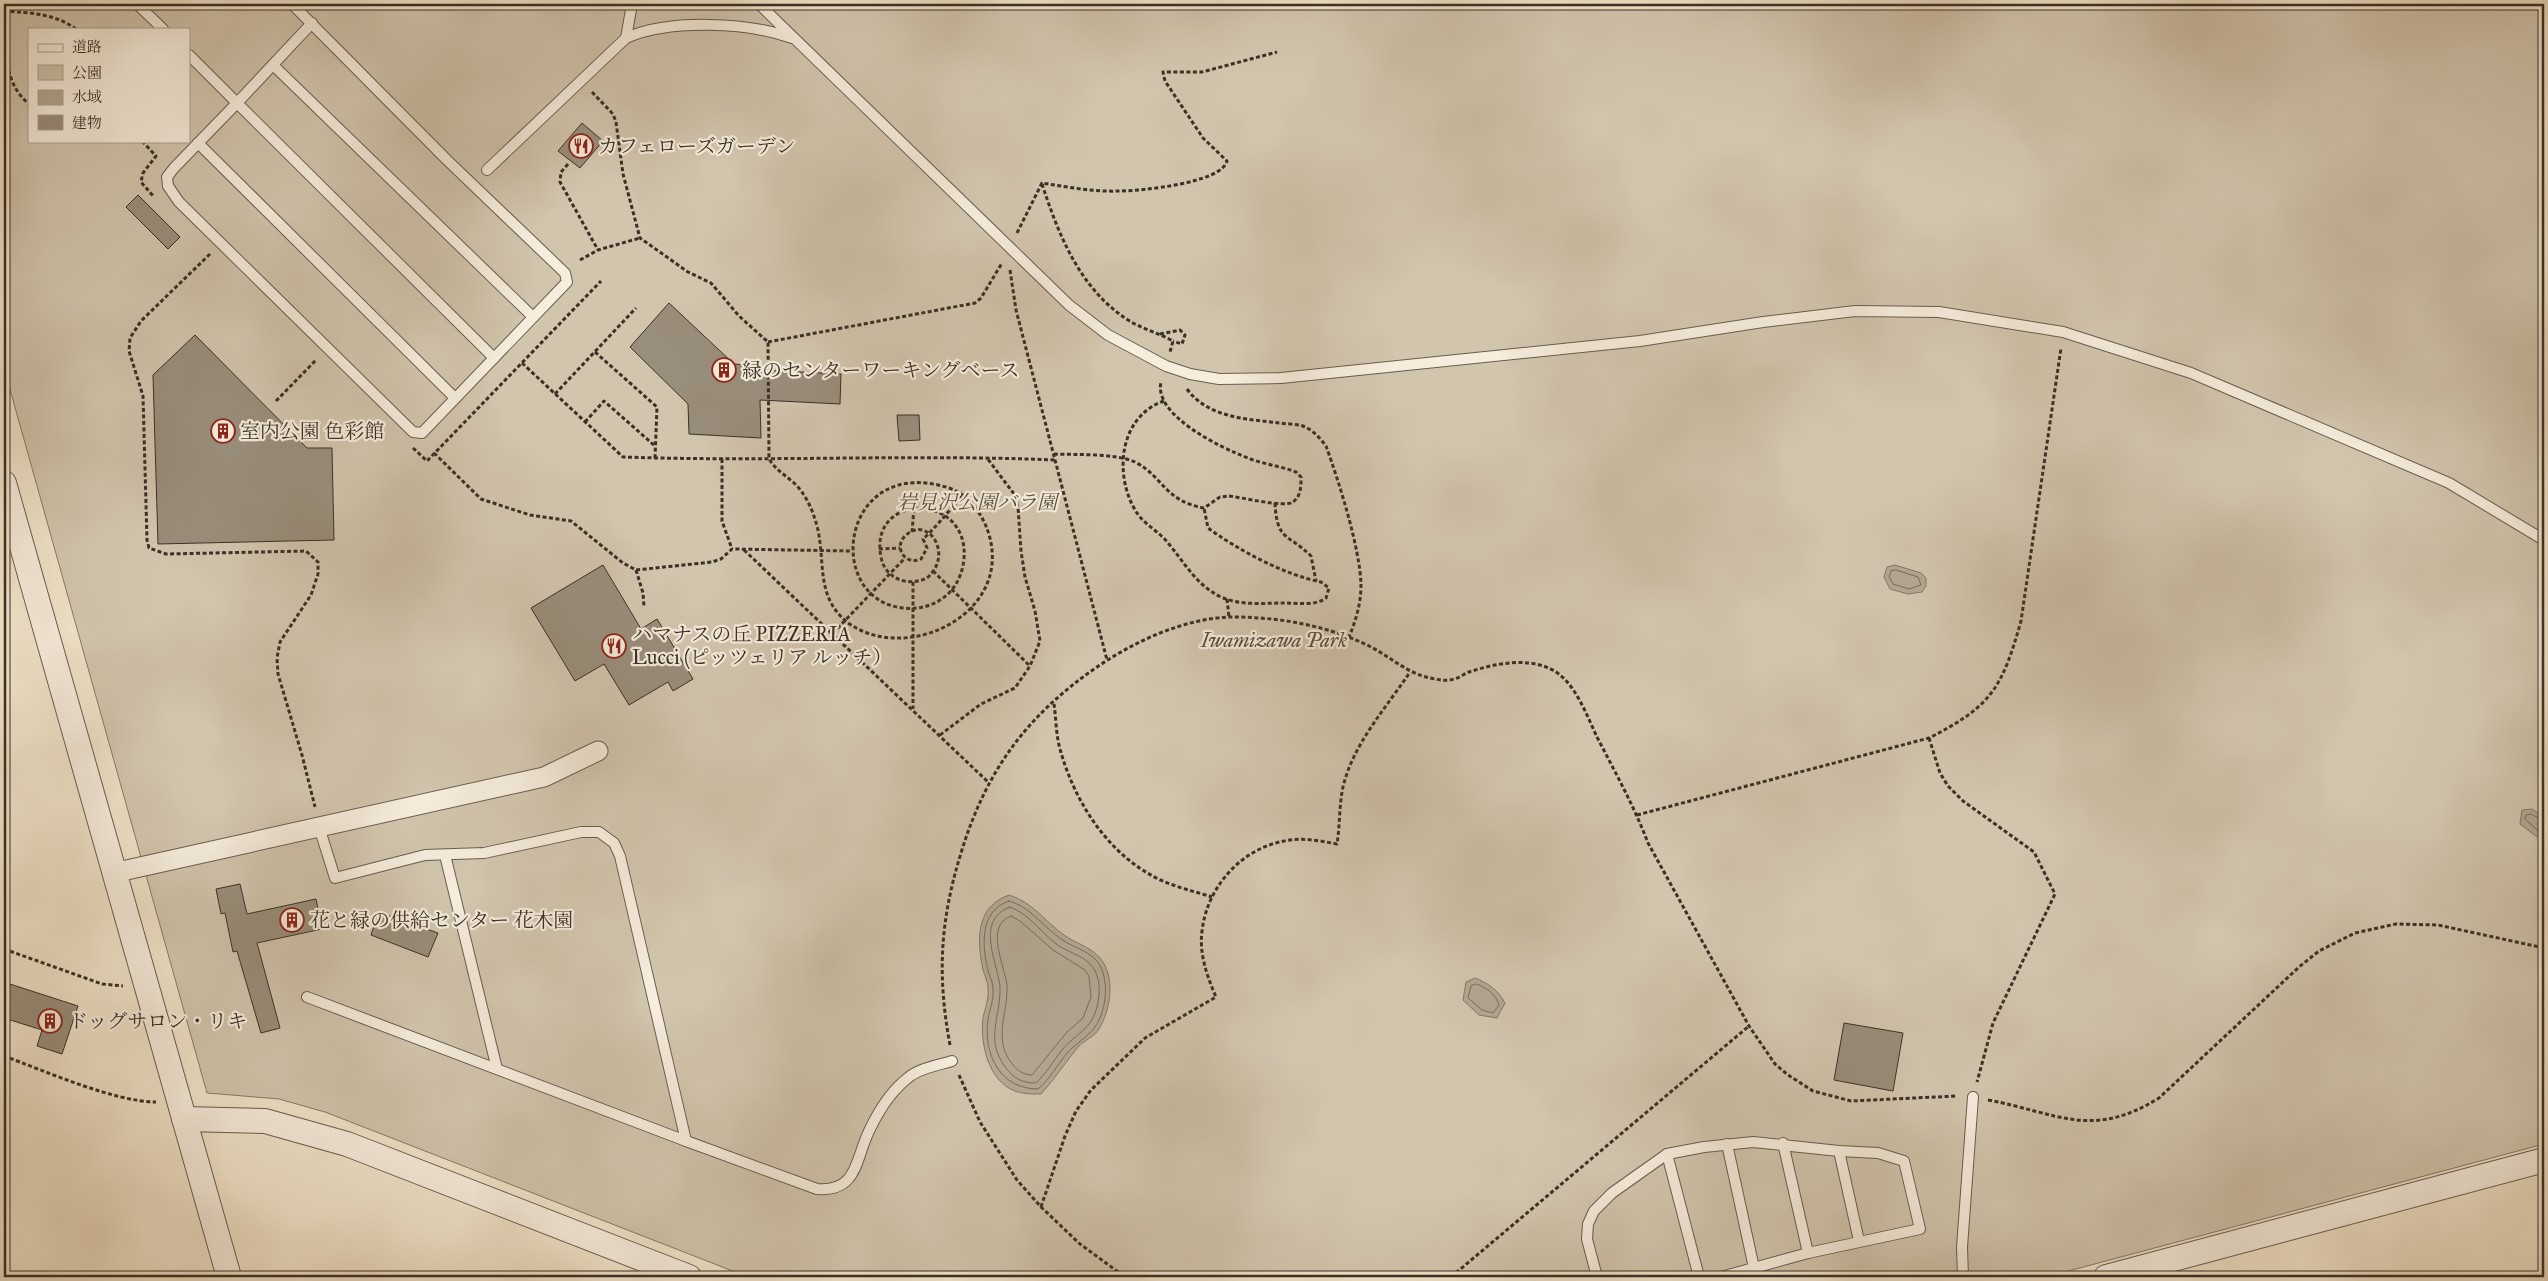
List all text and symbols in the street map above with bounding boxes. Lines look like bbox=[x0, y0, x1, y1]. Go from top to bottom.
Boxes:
legend bbox=[28, 28, 190, 142]
text: 道路 bbox=[72, 38, 102, 56]
text: 公園 bbox=[72, 64, 102, 82]
text: 水域 bbox=[72, 88, 102, 106]
text: 建物 bbox=[72, 114, 102, 132]
restaurant icon: カフェローズガーデン bbox=[568, 133, 594, 159]
place label: カフェローズガーデン bbox=[598, 134, 796, 158]
building icon: 緑のセンターワーキングベース bbox=[711, 357, 737, 383]
place label: 緑のセンターワーキングベース bbox=[742, 358, 1020, 382]
building icon: 室内公園 色彩館 bbox=[210, 418, 236, 444]
place label: 室内公園 色彩館 bbox=[240, 419, 384, 443]
park label: 岩見沢公園バラ園 bbox=[897, 490, 1060, 514]
place label: ハマナスの丘 PIZZERIA Lucci (ピッツェリア ルッチ） bbox=[632, 622, 892, 669]
park label: Iwamizawa Park bbox=[1200, 628, 1347, 652]
restaurant icon: ハマナスの丘 PIZZERIA Lucci (ピッツェリア ルッチ） bbox=[601, 633, 627, 659]
building icon: 花と緑の供給センター 花木園 bbox=[279, 907, 305, 933]
place label: 花と緑の供給センター 花木園 bbox=[310, 908, 574, 932]
building icon: ドッグサロン・リキ bbox=[37, 1008, 63, 1034]
place label: ドッグサロン・リキ bbox=[68, 1009, 247, 1033]

